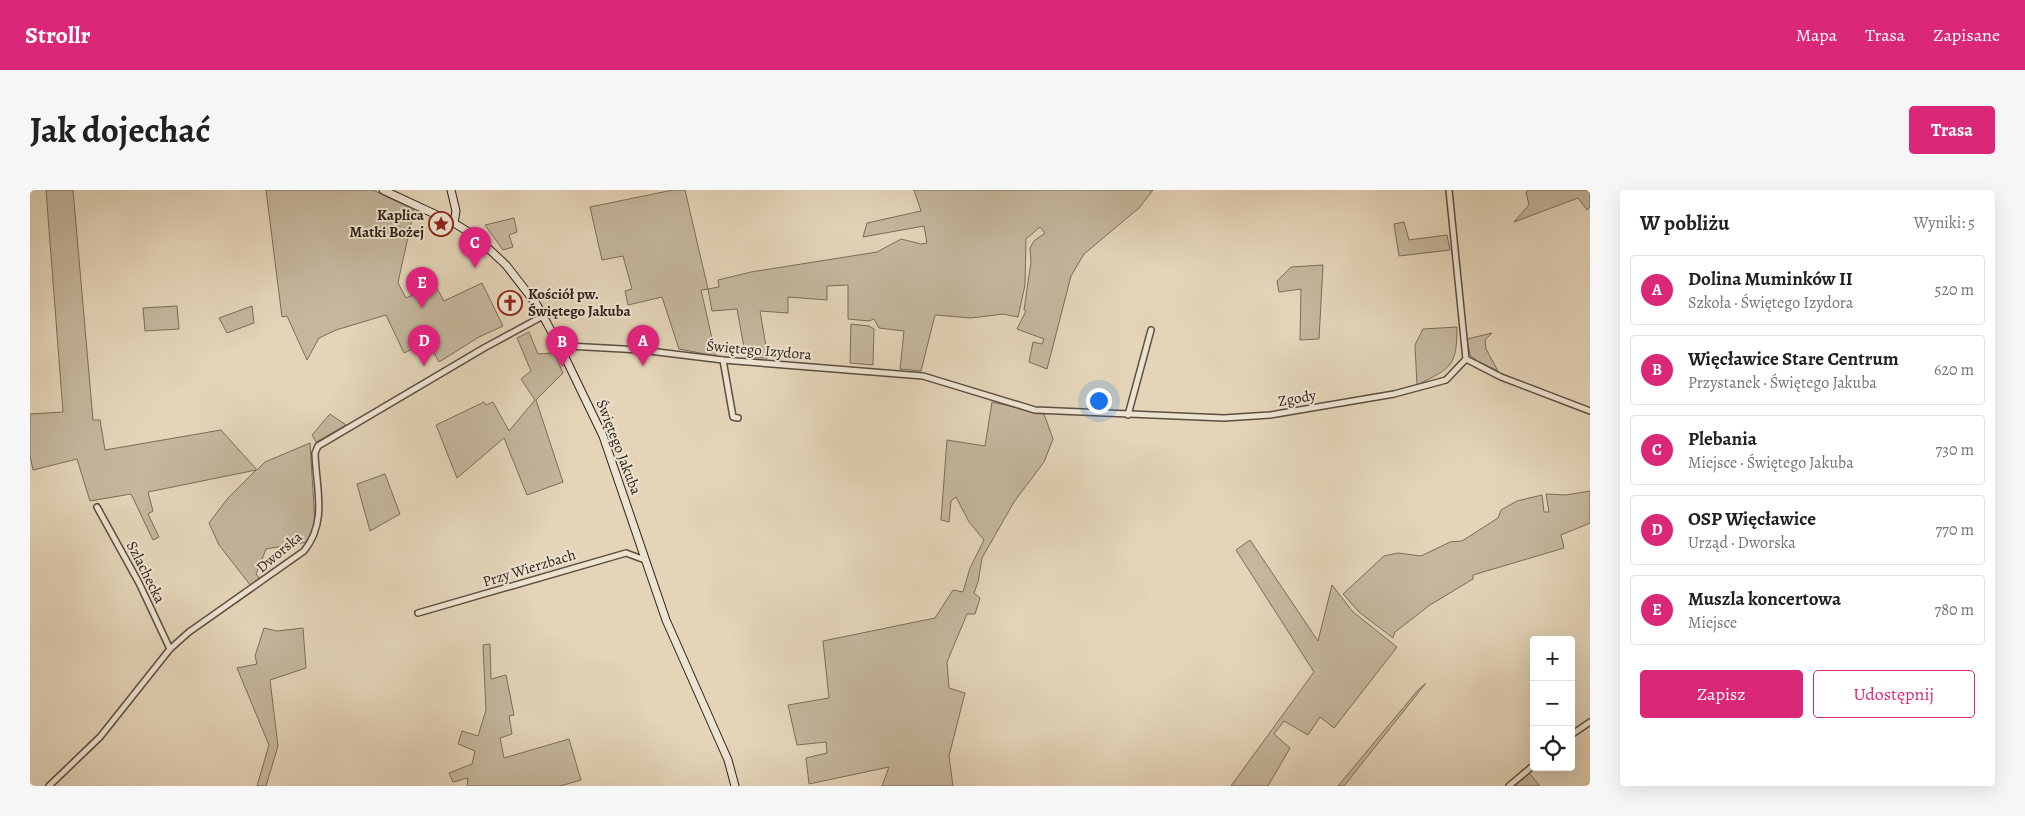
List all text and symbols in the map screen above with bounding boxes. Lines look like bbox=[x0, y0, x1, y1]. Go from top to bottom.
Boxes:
text: Strollr bbox=[25, 19, 90, 51]
text: Mapa bbox=[1796, 23, 1837, 47]
text: Trasa bbox=[1865, 23, 1905, 47]
text: Zapisane bbox=[1933, 23, 2000, 47]
text: Jak dojechać bbox=[30, 106, 210, 154]
button: Trasa bbox=[1909, 106, 1995, 154]
place label: Kaplica Matki Bożej bbox=[350, 205, 425, 242]
text: W pobliżu bbox=[1640, 209, 1729, 237]
place icon: Kaplica Matki Bożej bbox=[428, 211, 454, 237]
text: Wyniki: 5 bbox=[1914, 212, 1975, 234]
pin: C bbox=[459, 227, 491, 268]
text: Dolina Muminków II bbox=[1688, 266, 1853, 292]
pin: E bbox=[406, 267, 438, 308]
text: A bbox=[1652, 279, 1662, 301]
text: 520 m bbox=[1935, 279, 1974, 301]
place label: Kościół pw. Świętego Jakuba bbox=[528, 284, 631, 321]
church icon: Kościół pw. Świętego Jakuba bbox=[497, 290, 523, 316]
text: Szkoła · Świętego Izydora bbox=[1688, 292, 1853, 314]
pin: D bbox=[408, 325, 440, 366]
pin: A bbox=[627, 325, 659, 366]
pin: B bbox=[546, 326, 578, 367]
street label: Świętego Izydora bbox=[706, 335, 812, 365]
text: Więcławice Stare Centrum bbox=[1688, 346, 1899, 372]
text: B bbox=[1652, 359, 1662, 381]
text: 620 m bbox=[1934, 359, 1974, 381]
text: Przystanek · Świętego Jakuba bbox=[1688, 372, 1877, 394]
street label: Zgody bbox=[1276, 385, 1318, 411]
your location bbox=[1086, 388, 1112, 414]
street label: Świętego Jakuba bbox=[592, 397, 646, 497]
text: Plebania bbox=[1688, 426, 1757, 452]
text: C bbox=[1652, 439, 1662, 461]
text: 730 m bbox=[1936, 439, 1974, 461]
text: Miejsce · Świętego Jakuba bbox=[1688, 452, 1854, 474]
text: OSP Więcławice bbox=[1688, 506, 1816, 532]
text: D bbox=[1651, 519, 1663, 541]
text: 770 m bbox=[1936, 519, 1974, 541]
street label: Dworska bbox=[252, 527, 306, 577]
text: Urząd · Dworska bbox=[1688, 532, 1796, 554]
street label: Szlachecka bbox=[122, 538, 170, 606]
street label: Przy Wierzbach bbox=[480, 544, 578, 592]
text: Muszla koncertowa bbox=[1688, 586, 1841, 612]
text: E bbox=[1652, 599, 1662, 621]
text: 780 m bbox=[1935, 599, 1974, 621]
text: Miejsce bbox=[1688, 612, 1737, 634]
map controls bbox=[1530, 636, 1575, 771]
button: + bbox=[1530, 636, 1575, 681]
button: Zapisz bbox=[1640, 670, 1803, 718]
button: Udostępnij bbox=[1813, 670, 1975, 718]
button: − bbox=[1530, 681, 1575, 726]
button: locate bbox=[1530, 726, 1575, 771]

